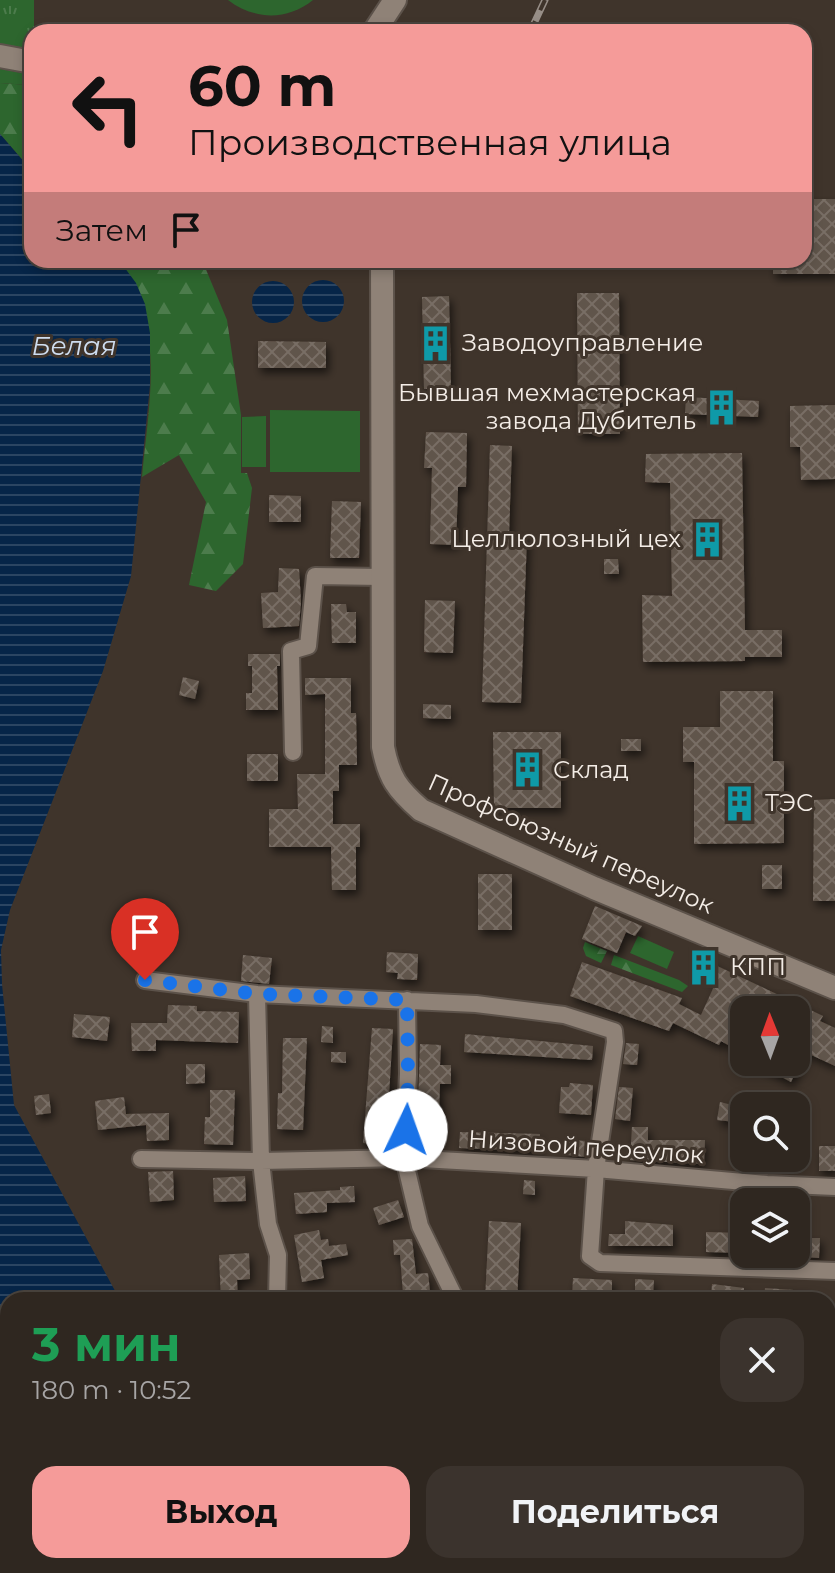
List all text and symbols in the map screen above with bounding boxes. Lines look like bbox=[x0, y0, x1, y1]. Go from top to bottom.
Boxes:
text: 60 m bbox=[188, 52, 336, 120]
icon: left bbox=[56, 56, 160, 160]
text: Производственная улица bbox=[188, 120, 672, 164]
icon: arrive bbox=[164, 208, 208, 252]
text: Затем bbox=[56, 212, 148, 249]
building icon: Заводоуправление bbox=[417, 324, 455, 362]
place label: Заводоуправление bbox=[462, 328, 703, 357]
water label: Белая bbox=[32, 330, 117, 362]
place label: Бывшая мехмастерская завода Дубитель bbox=[398, 378, 696, 435]
building icon: Бывшая мехмастерская завода Дубитель bbox=[703, 388, 741, 426]
building icon: Целлюлозный цех bbox=[688, 520, 726, 558]
place label: Целлюлозный цех bbox=[451, 524, 681, 553]
building icon: Склад bbox=[508, 751, 546, 789]
place label: Склад bbox=[553, 755, 629, 784]
street label: Профсоюзный переулок bbox=[424, 767, 719, 920]
building icon: ТЭС bbox=[720, 784, 758, 822]
place label: ТЭС bbox=[765, 788, 813, 817]
pin bbox=[111, 898, 179, 980]
icon: arrive bbox=[123, 910, 167, 954]
building icon: КПП bbox=[685, 948, 723, 986]
place label: КПП bbox=[730, 952, 786, 981]
north arrow bbox=[730, 996, 810, 1076]
map controls bbox=[730, 996, 810, 1268]
position arrow bbox=[364, 1088, 448, 1172]
button: search bbox=[730, 1092, 810, 1172]
street label: Низовой переулок bbox=[467, 1124, 705, 1169]
button: layers bbox=[730, 1188, 810, 1268]
text: 3 мин bbox=[32, 1315, 181, 1373]
button: close bbox=[720, 1318, 804, 1402]
text: 180 m · 10:52 bbox=[32, 1374, 191, 1406]
button: Выход bbox=[32, 1466, 410, 1558]
button: Поделиться bbox=[426, 1466, 804, 1558]

